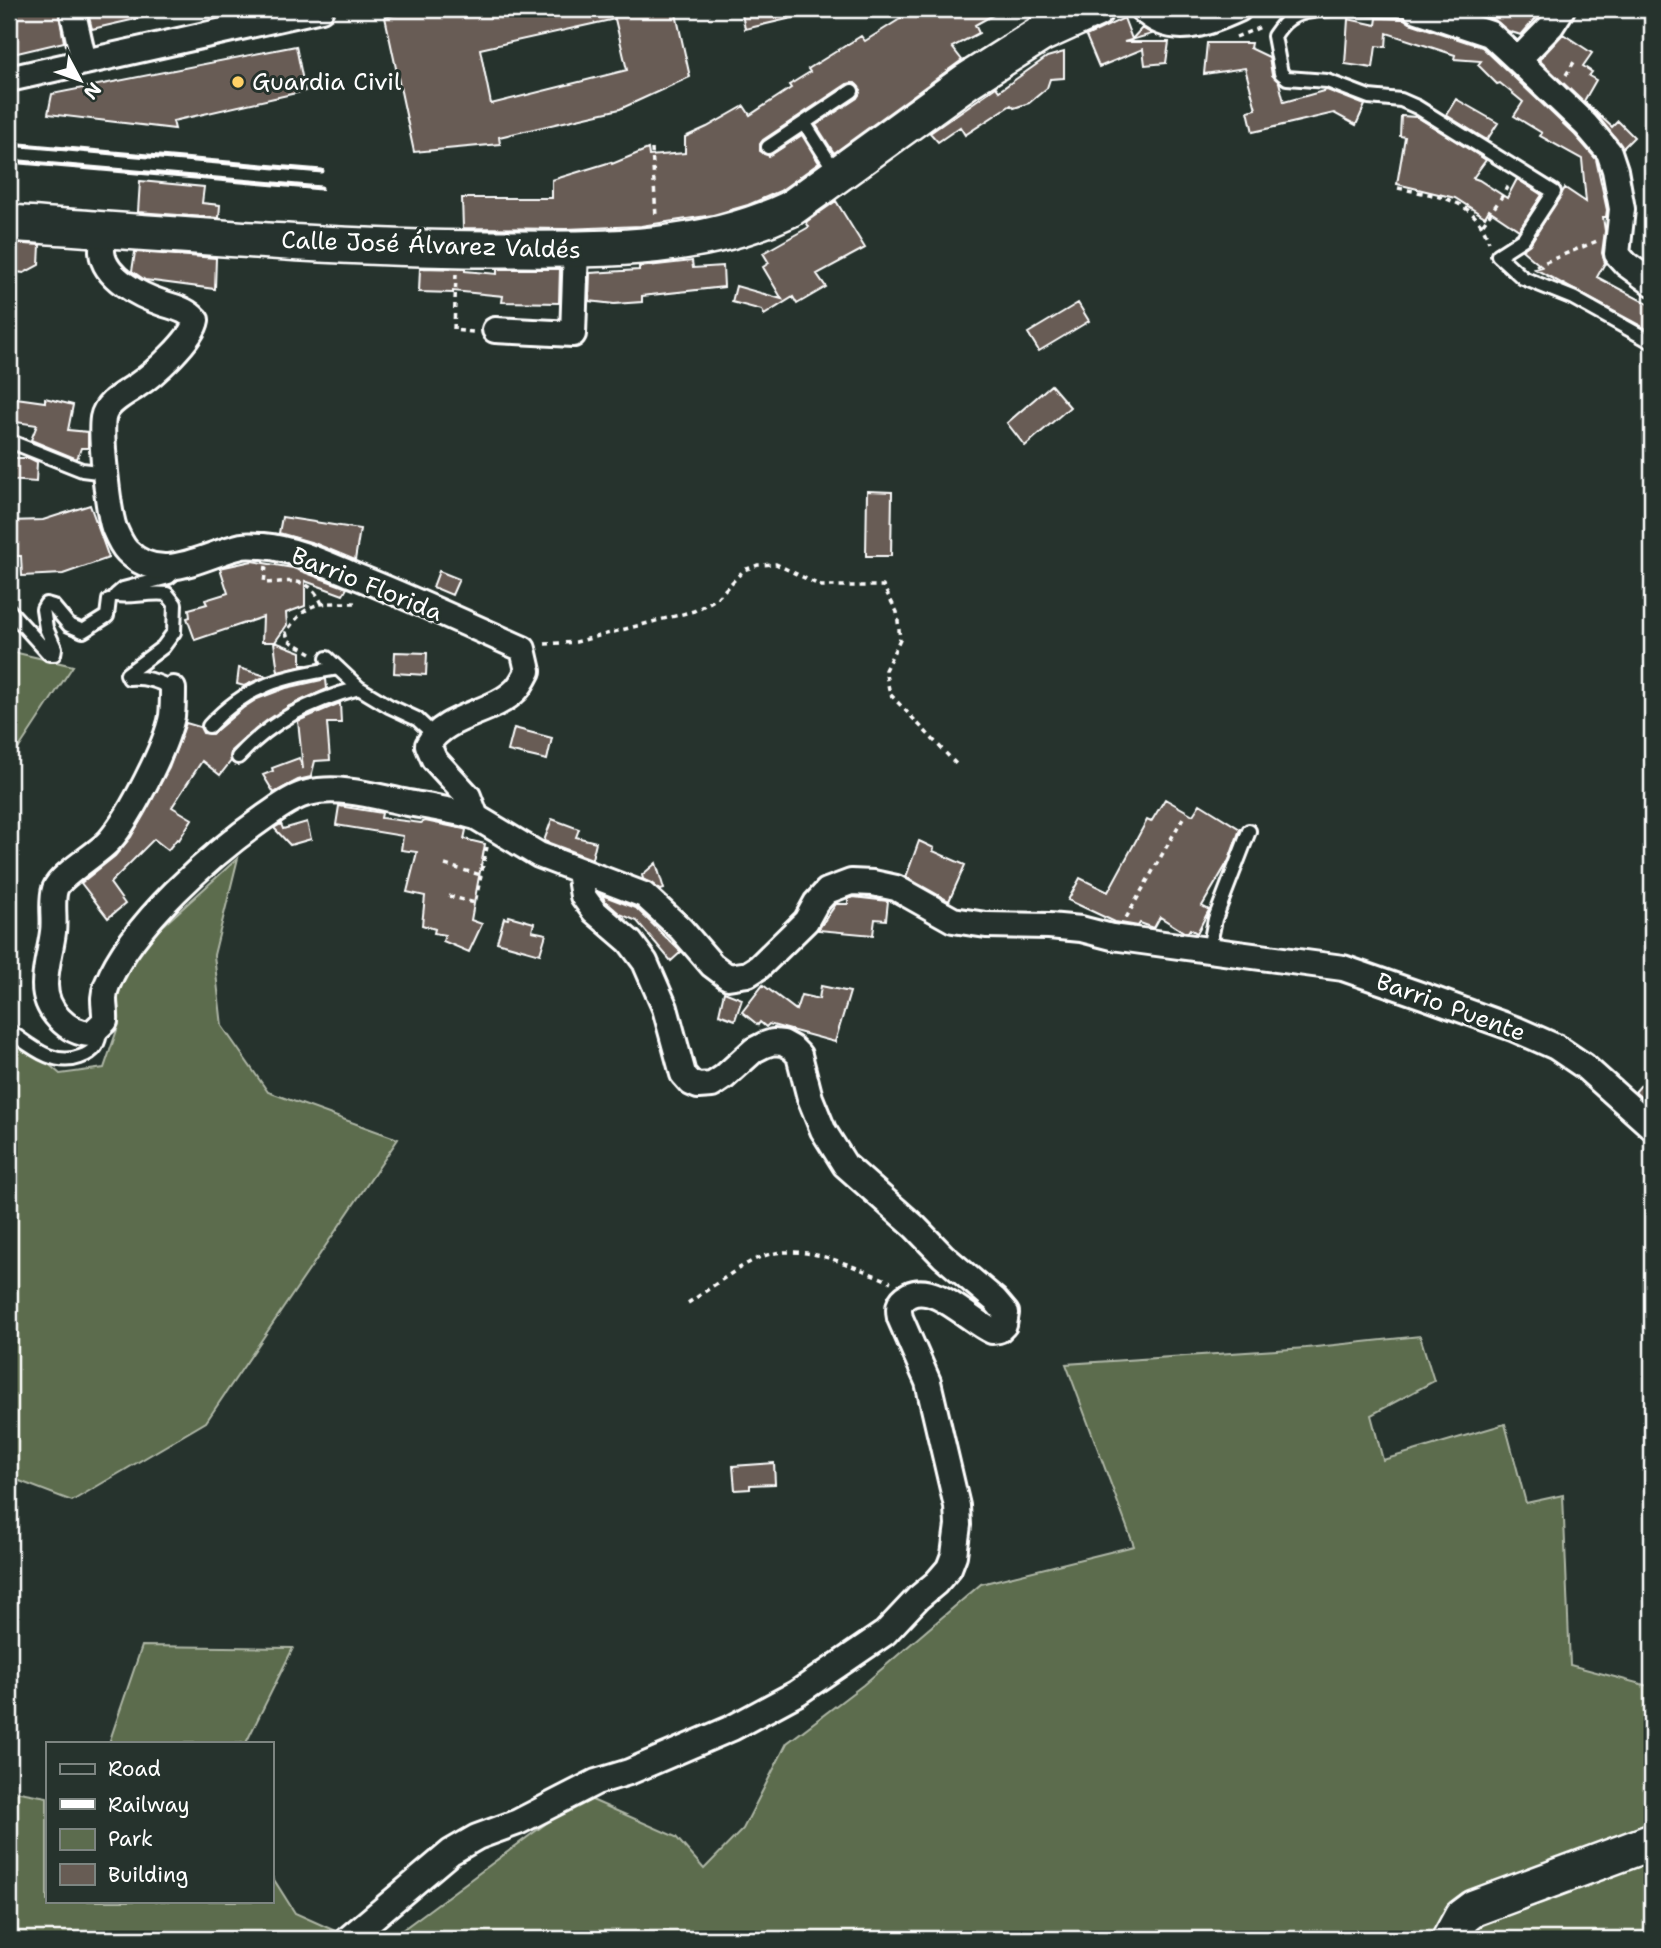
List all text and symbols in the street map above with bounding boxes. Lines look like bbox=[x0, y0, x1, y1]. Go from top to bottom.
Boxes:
north arrow bbox=[46, 46, 116, 116]
place label: Guardia Civil bbox=[252, 66, 402, 98]
marker: Guardia Civil bbox=[230, 74, 246, 90]
text: N bbox=[78, 77, 107, 105]
street label: Calle José Álvarez Valdés bbox=[281, 224, 581, 266]
street label: Barrio Florida bbox=[287, 539, 447, 629]
street label: Barrio Puente bbox=[1372, 965, 1530, 1049]
legend bbox=[46, 1742, 273, 1902]
text: Road bbox=[108, 1755, 161, 1783]
text: Railway bbox=[108, 1791, 190, 1819]
text: Park bbox=[108, 1825, 153, 1853]
text: Building bbox=[108, 1861, 188, 1889]

